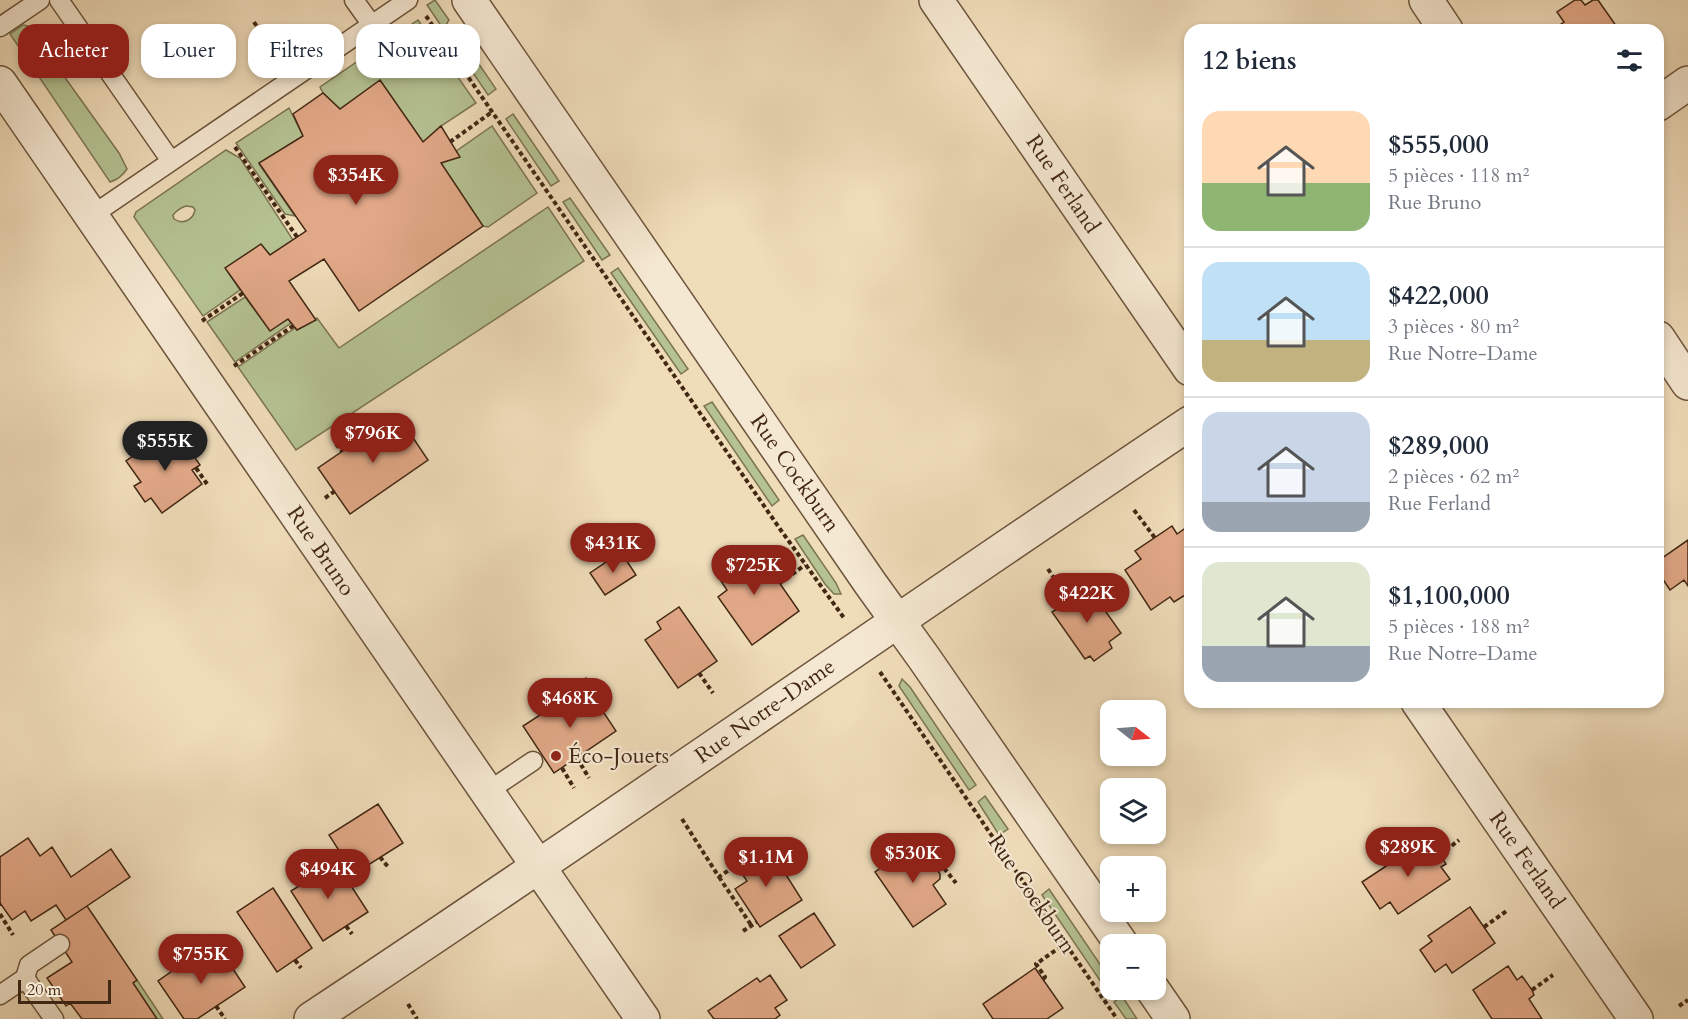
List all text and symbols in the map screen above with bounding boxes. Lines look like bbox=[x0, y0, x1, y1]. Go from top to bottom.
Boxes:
chip: Acheter bbox=[18, 24, 129, 78]
chip: Louer bbox=[141, 24, 236, 78]
chip: Filtres bbox=[248, 24, 344, 78]
chip: Nouveau bbox=[356, 24, 480, 78]
text: 12 biens bbox=[1202, 43, 1297, 78]
icon: filters bbox=[1613, 44, 1646, 77]
text: $555,000 bbox=[1388, 127, 1489, 162]
street label: Rue Ferland bbox=[1019, 129, 1107, 239]
icon: home bbox=[1250, 135, 1322, 207]
pin: $354K bbox=[314, 155, 398, 206]
text: $354K bbox=[327, 161, 385, 188]
text: 5 pièces · 118 m² bbox=[1388, 162, 1529, 189]
text: Rue Bruno bbox=[1388, 189, 1481, 216]
text: $422,000 bbox=[1388, 278, 1489, 313]
icon: home bbox=[1250, 286, 1322, 358]
text: 3 pièces · 80 m² bbox=[1388, 313, 1519, 340]
text: Rue Notre-Dame bbox=[1388, 340, 1538, 367]
street label: Rue Cockburn bbox=[743, 408, 847, 539]
pin: $796K bbox=[331, 413, 415, 464]
text: $796K bbox=[344, 419, 402, 446]
pin: $555K bbox=[123, 421, 207, 472]
text: $555K bbox=[136, 427, 194, 454]
text: $289,000 bbox=[1388, 428, 1489, 463]
icon: home bbox=[1250, 436, 1322, 508]
text: 2 pièces · 62 m² bbox=[1388, 463, 1519, 490]
text: Rue Ferland bbox=[1388, 490, 1491, 517]
street label: Rue Bruno bbox=[280, 500, 362, 602]
pin: $431K bbox=[571, 523, 655, 574]
text: $431K bbox=[584, 529, 642, 556]
pin: $725K bbox=[712, 545, 796, 596]
text: $725K bbox=[725, 551, 783, 578]
pin: $422K bbox=[1045, 573, 1129, 624]
text: $1,100,000 bbox=[1388, 578, 1510, 613]
text: $422K bbox=[1058, 579, 1116, 606]
icon: home bbox=[1250, 586, 1322, 658]
text: 5 pièces · 188 m² bbox=[1388, 613, 1529, 640]
text: Rue Notre-Dame bbox=[1388, 640, 1538, 667]
street label: Rue Notre-Dame bbox=[689, 652, 841, 770]
pin: $468K bbox=[528, 678, 612, 729]
text: $468K bbox=[541, 684, 599, 711]
north arrow bbox=[1100, 700, 1166, 766]
map controls bbox=[1100, 700, 1166, 1000]
place label: Éco-Jouets bbox=[568, 741, 669, 771]
marker: Éco-Jouets bbox=[549, 749, 563, 763]
button: layers bbox=[1100, 778, 1166, 844]
street label: Rue Ferland bbox=[1482, 805, 1572, 915]
pin: $289K bbox=[1366, 827, 1450, 878]
street label: Rue Cockburn bbox=[981, 828, 1083, 960]
pin: $530K bbox=[871, 833, 955, 884]
text: $289K bbox=[1379, 833, 1437, 860]
pin: $1.1M bbox=[724, 837, 808, 888]
text: $530K bbox=[884, 839, 942, 866]
text: $1.1M bbox=[738, 843, 794, 870]
pin: $494K bbox=[286, 849, 370, 900]
text: $494K bbox=[299, 855, 357, 882]
button: + bbox=[1100, 856, 1166, 922]
pin: $755K bbox=[159, 934, 243, 985]
button: − bbox=[1100, 934, 1166, 1000]
text: $755K bbox=[172, 940, 230, 967]
scale bar bbox=[18, 977, 111, 1004]
text: 20 m bbox=[27, 979, 61, 1001]

